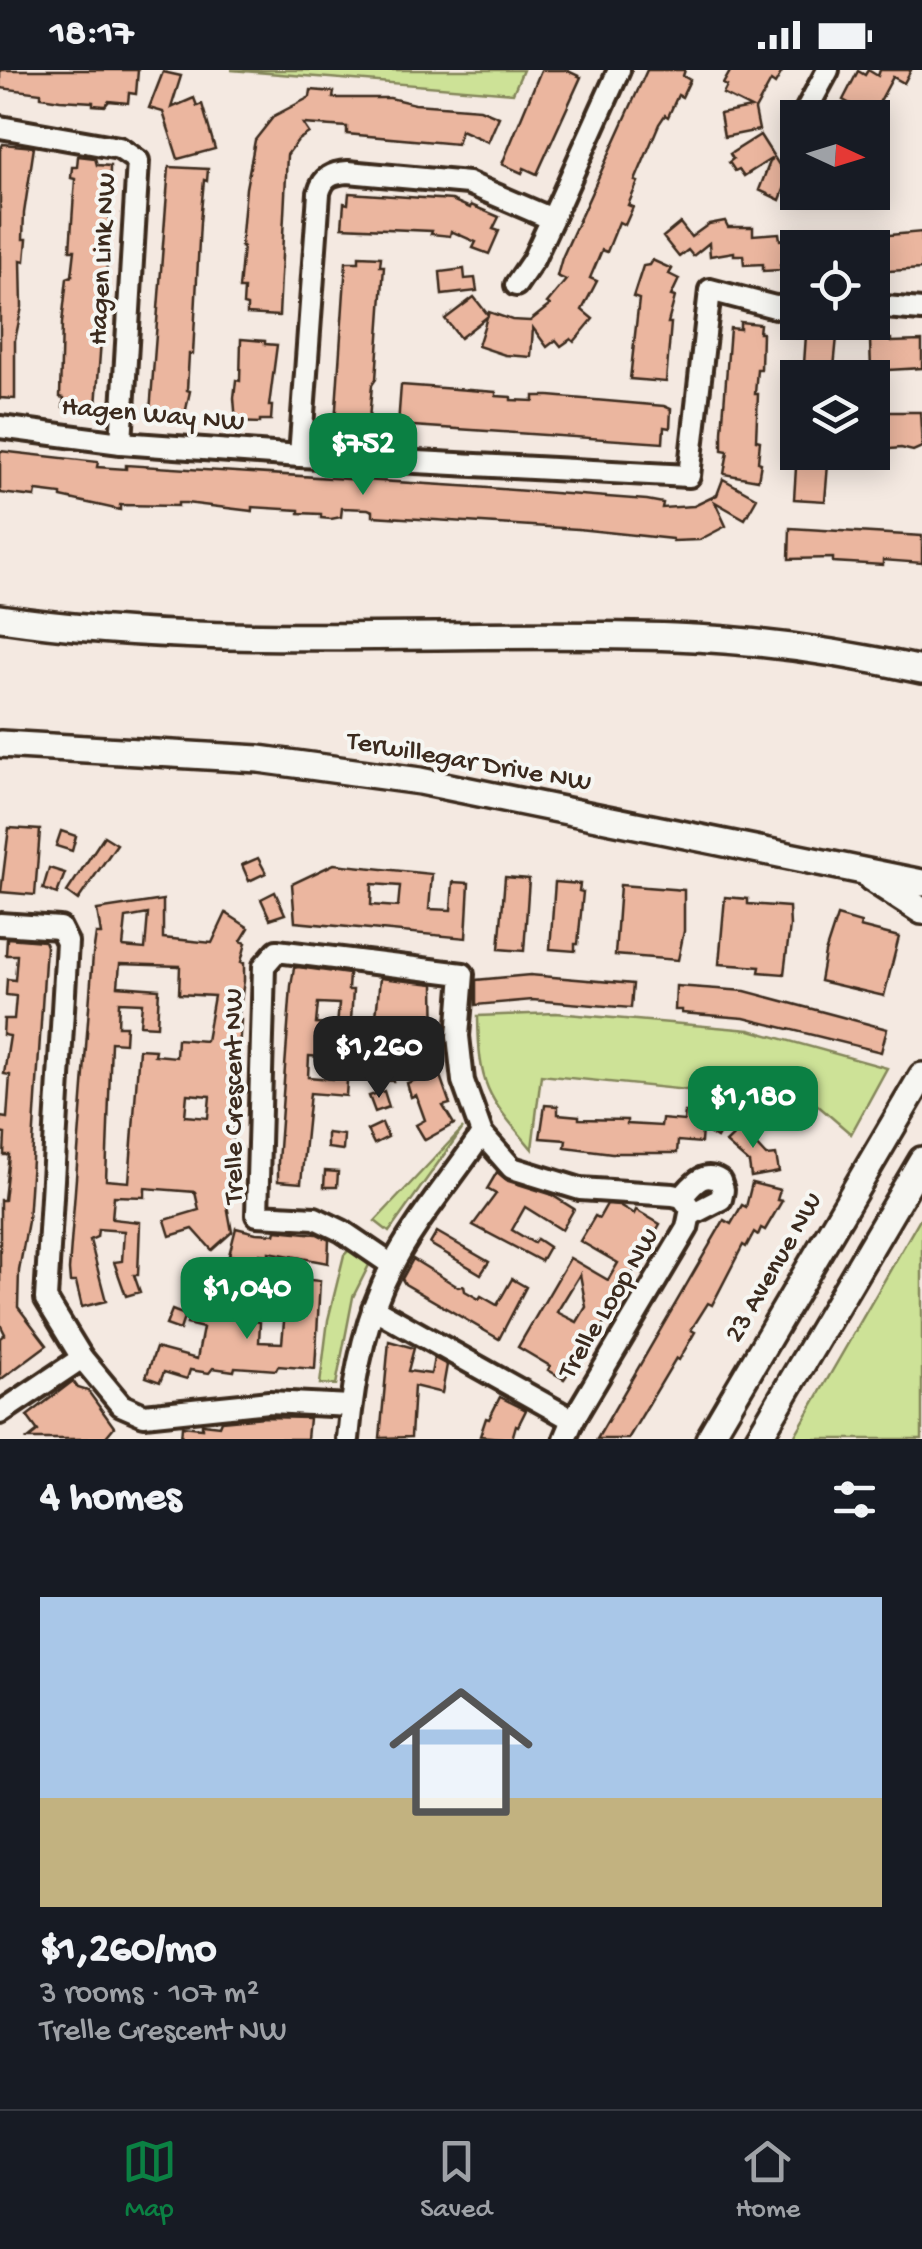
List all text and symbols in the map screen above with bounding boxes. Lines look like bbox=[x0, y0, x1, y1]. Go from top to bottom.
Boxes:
text: 18:17 bbox=[50, 13, 133, 57]
north arrow bbox=[780, 100, 890, 210]
map controls bbox=[780, 100, 890, 470]
street label: Hagen Link NW bbox=[83, 172, 125, 346]
button: locate bbox=[780, 230, 890, 340]
button: layers bbox=[780, 360, 890, 470]
street label: Hagen Way NW bbox=[60, 392, 246, 440]
pin: $752 bbox=[304, 413, 422, 498]
text: $752 bbox=[331, 426, 395, 464]
street label: Terwillegar Drive NW bbox=[342, 725, 594, 801]
street label: Trelle Crescent NW bbox=[219, 988, 252, 1206]
pin: $1,260 bbox=[298, 1016, 460, 1101]
text: $1,260 bbox=[335, 1029, 423, 1067]
pin: $1,180 bbox=[672, 1066, 834, 1151]
text: $1,180 bbox=[710, 1079, 796, 1117]
street label: 23 Avenue NW bbox=[719, 1187, 831, 1349]
street label: Trelle Loop NW bbox=[551, 1222, 668, 1387]
pin: $1,040 bbox=[166, 1257, 328, 1342]
text: $1,040 bbox=[203, 1270, 291, 1308]
icon: filters bbox=[827, 1472, 882, 1527]
text: 4 homes bbox=[40, 1475, 181, 1524]
icon: home bbox=[371, 1662, 551, 1842]
text: $1,260/mo bbox=[40, 1927, 216, 1976]
text: 3 rooms · 107 m² bbox=[40, 1976, 259, 2014]
text: Trelle Crescent NW bbox=[40, 2014, 287, 2052]
tab: Map bbox=[122, 2134, 177, 2227]
tab: Saved bbox=[420, 2134, 492, 2227]
tab: Home bbox=[735, 2134, 800, 2227]

